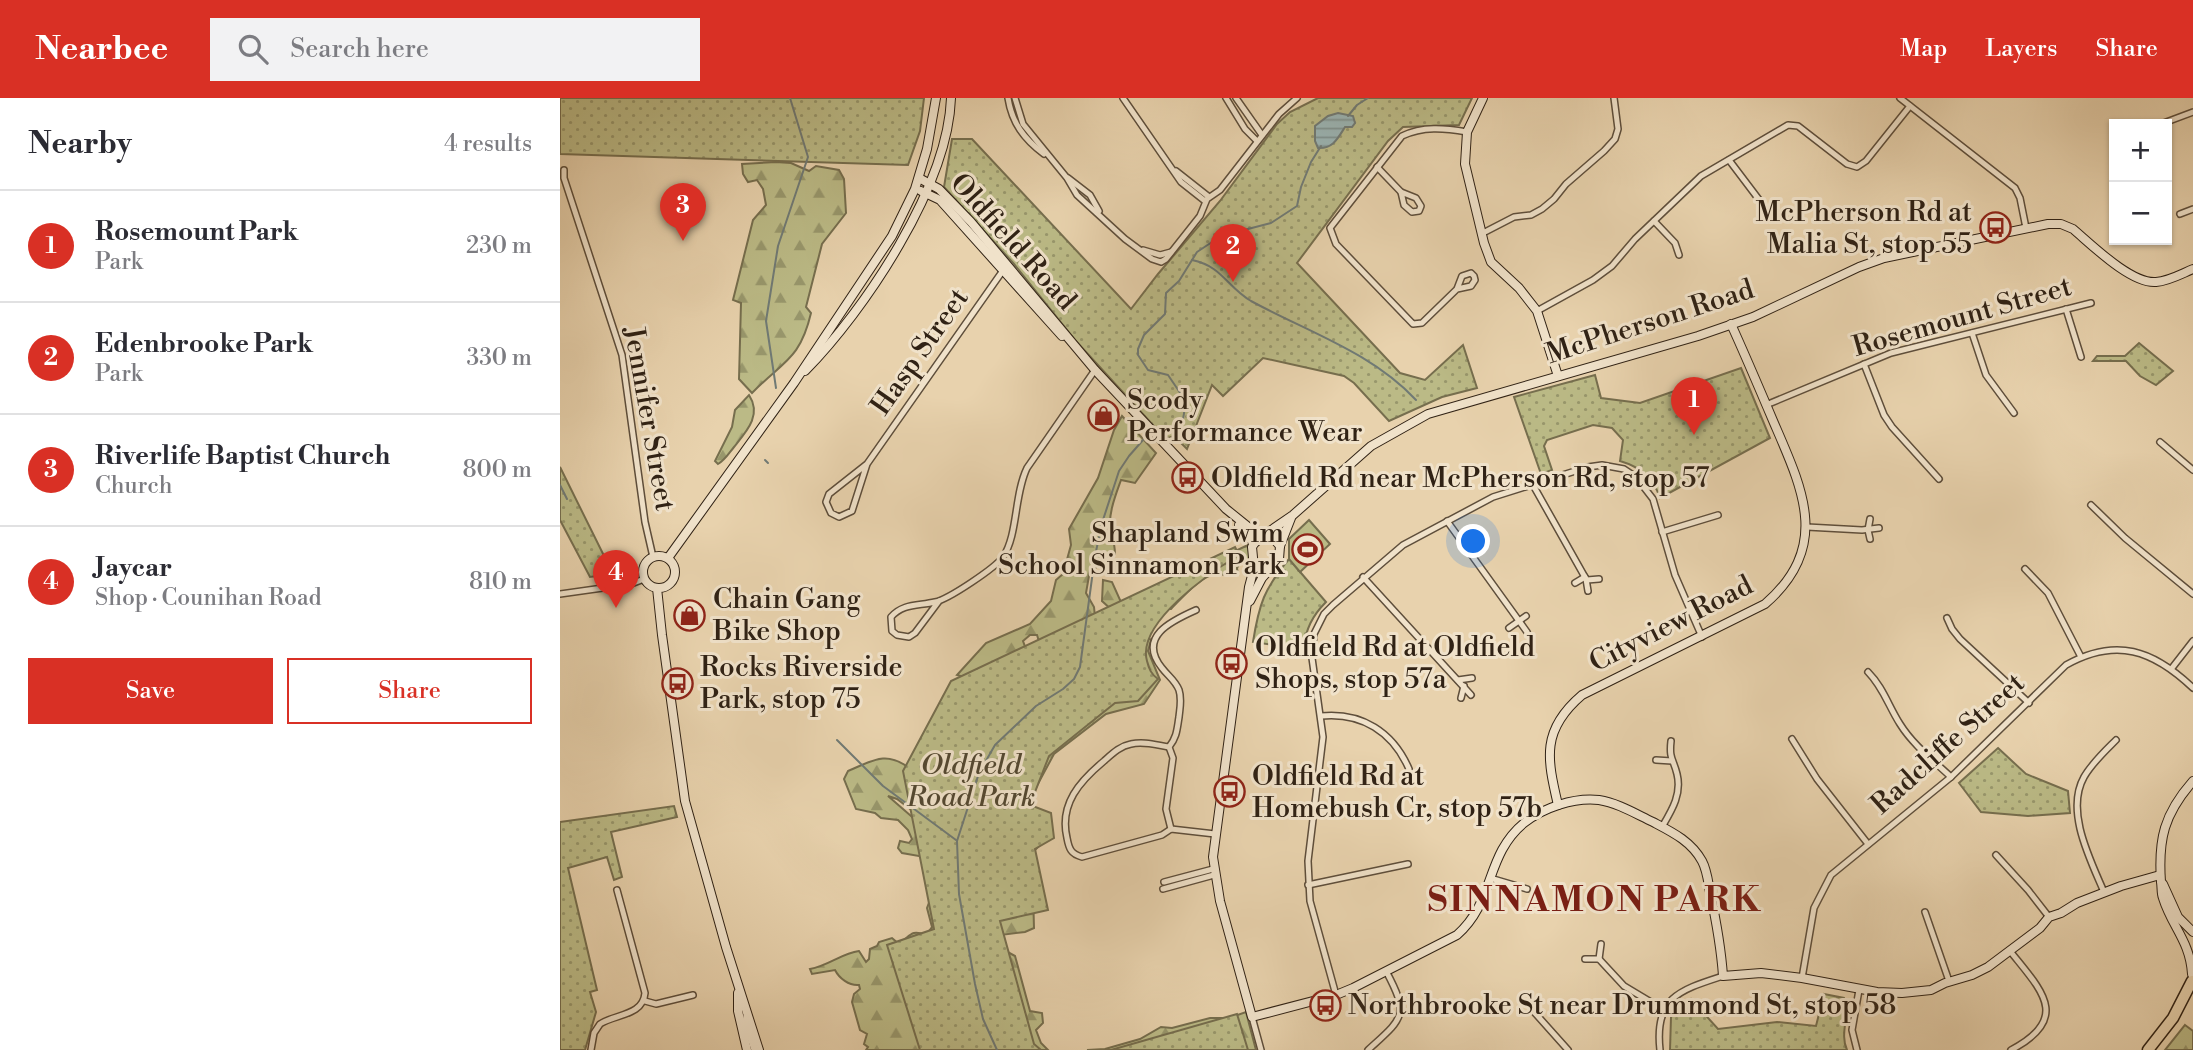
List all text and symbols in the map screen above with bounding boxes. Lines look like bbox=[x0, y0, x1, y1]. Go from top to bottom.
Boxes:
search box bbox=[210, 18, 700, 81]
text: Nearbee bbox=[35, 29, 168, 70]
icon: search bbox=[234, 30, 272, 68]
text: Search here bbox=[290, 33, 429, 65]
text: Map bbox=[1900, 34, 1947, 64]
text: Layers bbox=[1985, 34, 2057, 64]
text: Share bbox=[2095, 34, 2158, 64]
map controls bbox=[2109, 119, 2172, 245]
button: + bbox=[2109, 119, 2172, 182]
text: Nearby bbox=[28, 125, 132, 163]
text: 4 results bbox=[444, 130, 532, 158]
street label: Oldfield Road bbox=[942, 166, 1084, 318]
button: − bbox=[2109, 182, 2172, 245]
pin: 3 bbox=[660, 183, 706, 241]
place label: McPherson Rd at Malia St, stop 55 bbox=[1755, 195, 1972, 262]
bus stop icon: McPherson Rd at Malia St, stop 55 bbox=[1978, 211, 2012, 245]
text: Rosemount Park bbox=[95, 216, 298, 248]
pin: 2 bbox=[1210, 224, 1256, 282]
text: 1 bbox=[45, 232, 57, 260]
text: 230 m bbox=[466, 232, 532, 260]
text: Park bbox=[95, 248, 143, 276]
street label: Rosemount Street bbox=[1849, 269, 2075, 365]
street label: McPherson Road bbox=[1542, 272, 1758, 372]
street label: Hasp Street bbox=[864, 282, 976, 422]
street label: Jennifer Street bbox=[615, 323, 682, 514]
text: Edenbrooke Park bbox=[95, 328, 313, 360]
text: 2 bbox=[44, 344, 58, 372]
text: 330 m bbox=[466, 344, 532, 372]
text: Park bbox=[95, 360, 143, 388]
pin: 1 bbox=[1671, 377, 1717, 435]
place label: Scody Performance Wear bbox=[1127, 383, 1363, 450]
shop icon: Scody Performance Wear bbox=[1087, 399, 1121, 433]
text: Riverlife Baptist Church bbox=[95, 440, 390, 472]
text: 3 bbox=[44, 456, 58, 484]
text: 800 m bbox=[463, 456, 532, 484]
bus stop icon: Oldfield Rd near McPherson Rd, stop 57 bbox=[1171, 461, 1205, 495]
place label: Oldfield Rd near McPherson Rd, stop 57 bbox=[1211, 461, 1709, 496]
text: Church bbox=[95, 472, 172, 500]
place label: Shapland Swim School Sinnamon Park bbox=[998, 516, 1285, 583]
your location bbox=[1456, 524, 1490, 558]
sports icon: Shapland Swim School Sinnamon Park bbox=[1290, 532, 1324, 566]
pin: 4 bbox=[593, 550, 639, 608]
text: Jaycar bbox=[95, 552, 172, 584]
text: 4 bbox=[43, 568, 59, 596]
text: 810 m bbox=[469, 568, 532, 596]
street label: Cityview Road bbox=[1583, 568, 1759, 680]
place label: Chain Gang Bike Shop bbox=[712, 582, 861, 649]
text: Shop · Counihan Road bbox=[95, 584, 322, 612]
shop icon: Chain Gang Bike Shop bbox=[673, 598, 707, 632]
place label: Oldfield Rd at Oldfield Shops, stop 57a bbox=[1255, 630, 1535, 697]
bus stop icon: Oldfield Rd at Oldfield Shops, stop 57a bbox=[1215, 646, 1249, 680]
place label: Rocks Riverside Park, stop 75 bbox=[700, 650, 903, 717]
button: Save bbox=[28, 658, 273, 724]
button: Share bbox=[287, 658, 532, 724]
bus stop icon: Rocks Riverside Park, stop 75 bbox=[660, 666, 694, 700]
street label: Radcliffe Street bbox=[1864, 666, 2032, 822]
park label: Oldfield Road Park bbox=[906, 748, 1035, 815]
place label: Oldfield Rd at Homebush Cr, stop 57b bbox=[1252, 759, 1542, 826]
bus stop icon: Oldfield Rd at Homebush Cr, stop 57b bbox=[1212, 775, 1246, 809]
district label: SINNAMON PARK bbox=[1428, 879, 1762, 922]
bus stop icon: Northbrooke St near Drummond St, stop 58 bbox=[1308, 988, 1342, 1022]
place label: Northbrooke St near Drummond St, stop 58 bbox=[1348, 988, 1897, 1023]

